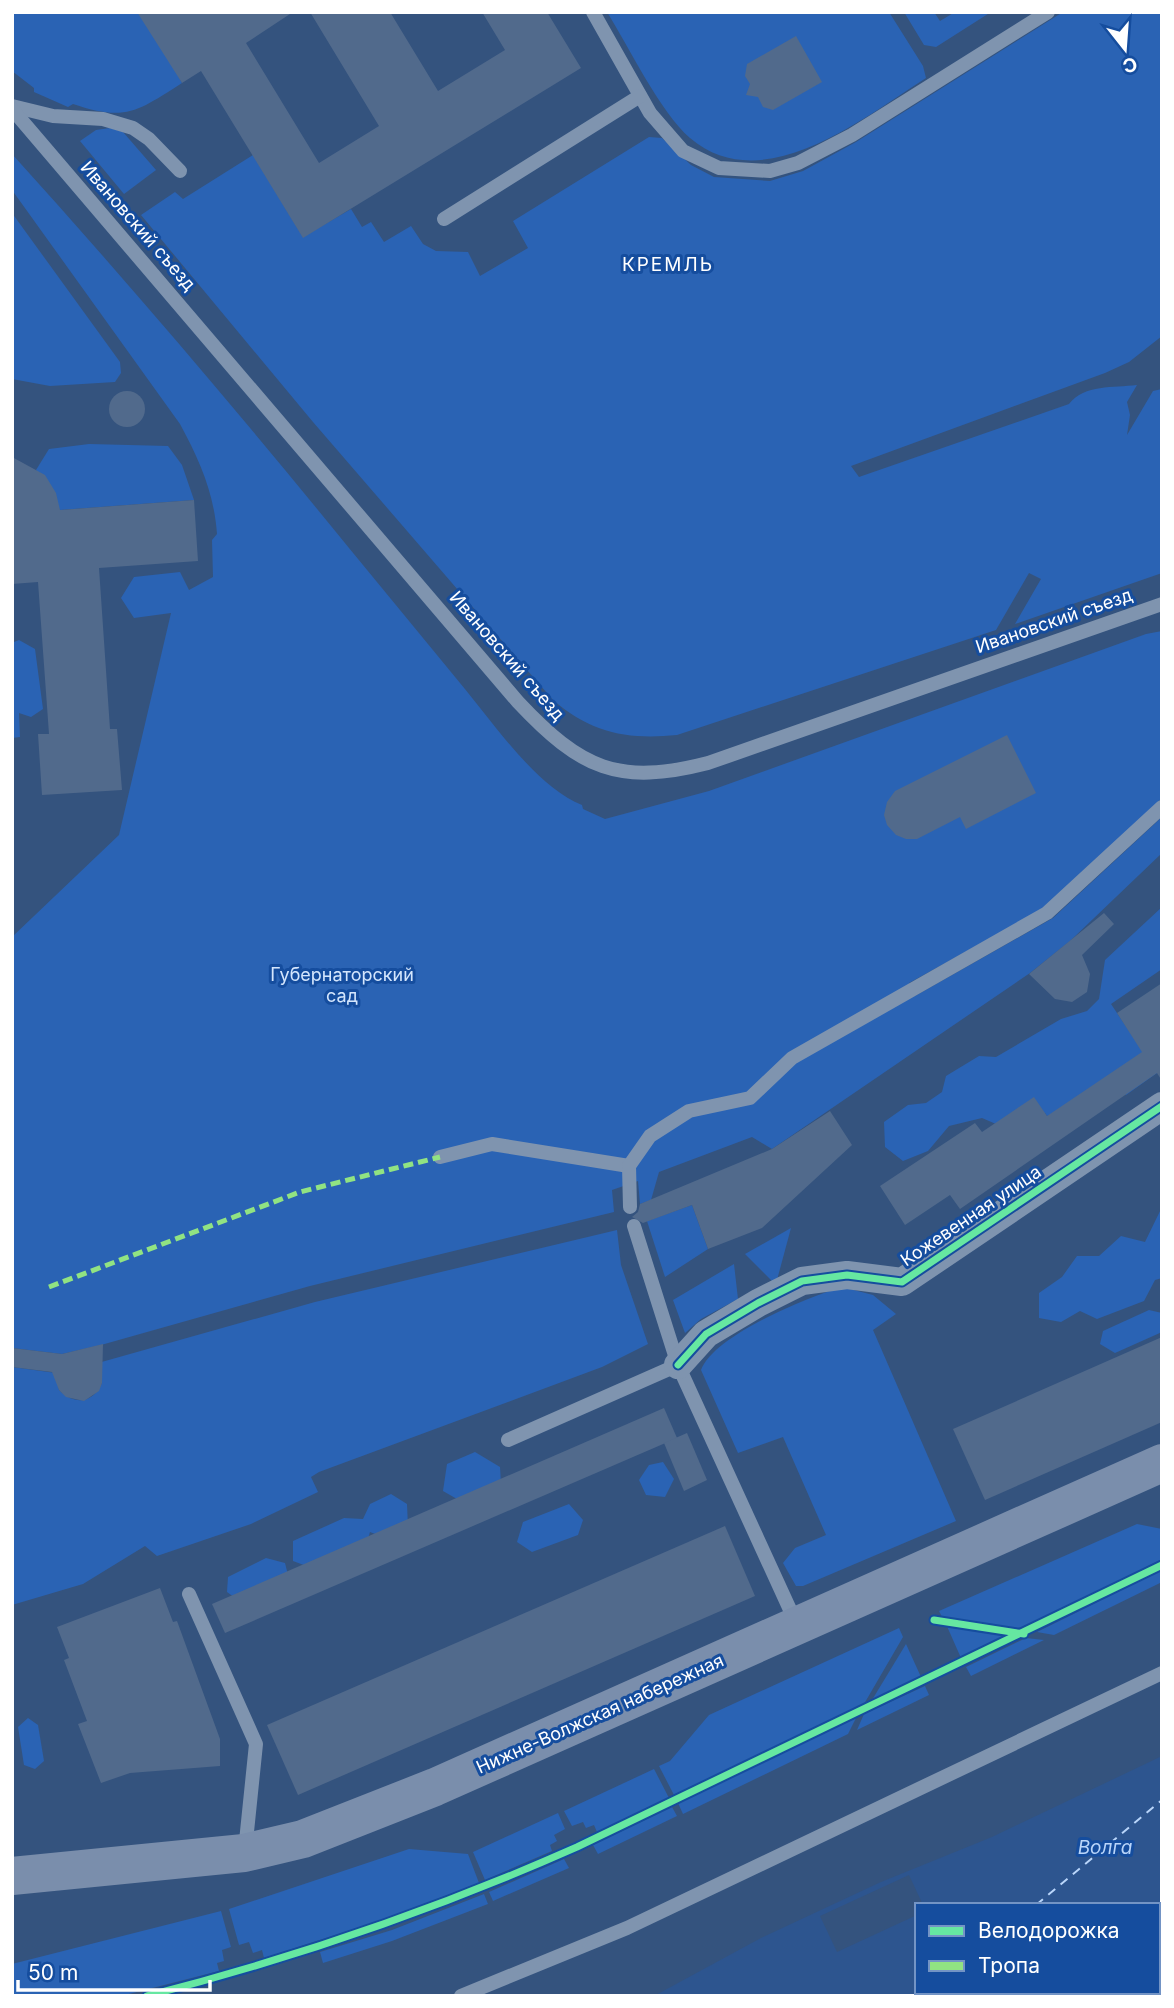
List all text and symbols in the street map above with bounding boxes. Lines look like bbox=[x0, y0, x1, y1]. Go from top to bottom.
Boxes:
north arrow bbox=[1090, 14, 1160, 84]
text: С bbox=[1120, 52, 1140, 78]
street label: Ивановский съезд bbox=[77, 157, 200, 295]
district label: КРЕМЛЬ bbox=[622, 253, 714, 276]
street label: Ивановский съезд bbox=[973, 584, 1135, 657]
street label: Ивановский съезд bbox=[446, 587, 569, 725]
park label: Губернаторский сад bbox=[270, 964, 414, 1006]
street label: Кожевенная улица bbox=[897, 1161, 1045, 1270]
street label: Нижне-Волжская набережная bbox=[473, 1649, 727, 1778]
water label: Волга bbox=[1078, 1836, 1133, 1859]
legend bbox=[915, 1903, 1160, 1994]
text: Велодорожка bbox=[978, 1918, 1120, 1943]
scale bar bbox=[18, 1948, 210, 1992]
text: Тропа bbox=[978, 1953, 1040, 1978]
text: 50 m bbox=[28, 1960, 78, 1985]

